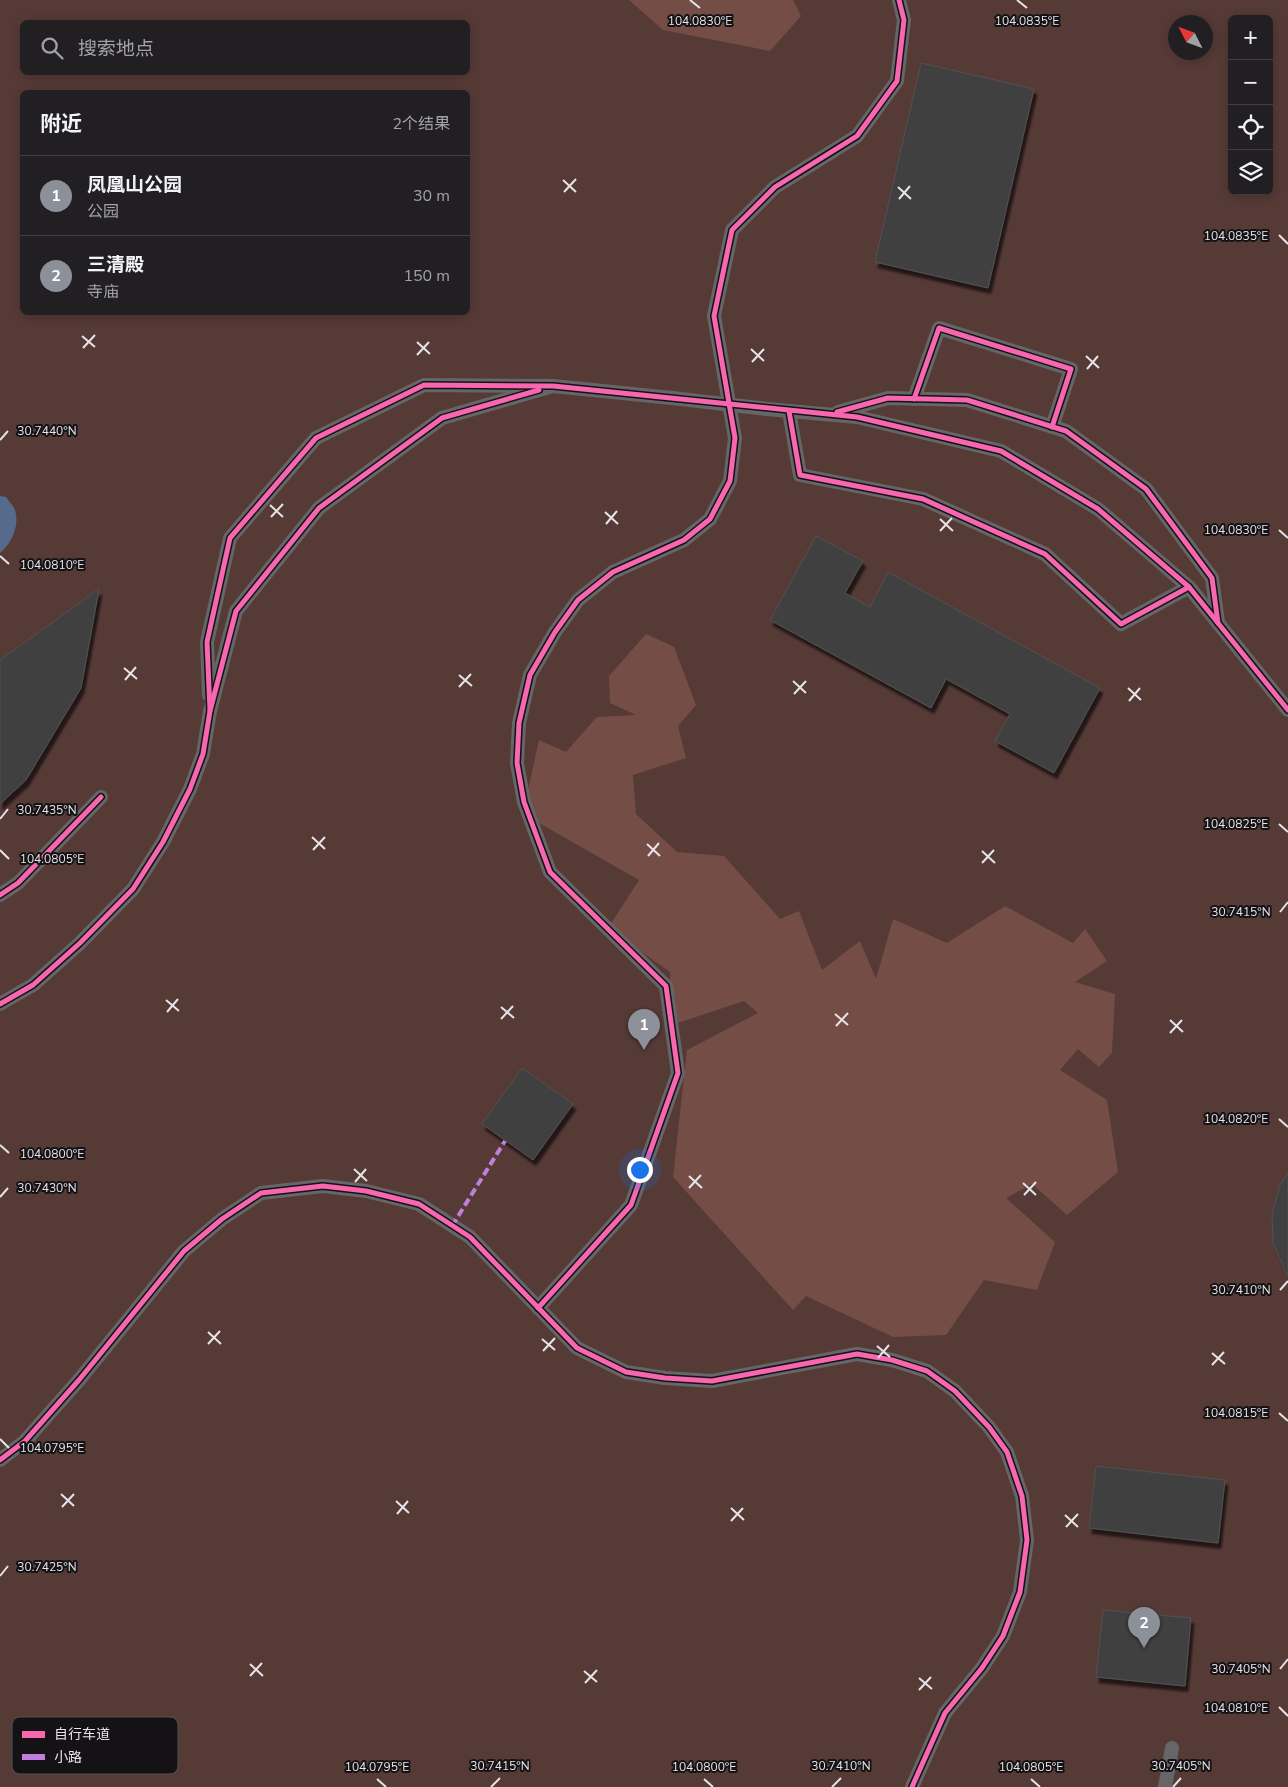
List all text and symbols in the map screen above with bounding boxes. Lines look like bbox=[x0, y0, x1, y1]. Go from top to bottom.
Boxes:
text: 104.0830°E bbox=[668, 13, 732, 29]
text: 104.0835°E bbox=[995, 13, 1059, 29]
north arrow bbox=[1168, 15, 1213, 60]
map controls bbox=[1228, 15, 1273, 195]
button: + bbox=[1228, 15, 1273, 60]
search box bbox=[20, 20, 470, 75]
icon: search bbox=[38, 34, 66, 62]
text: 搜索地点 bbox=[78, 36, 154, 62]
button: − bbox=[1228, 60, 1273, 105]
button: locate bbox=[1228, 105, 1273, 150]
text: 附近 bbox=[40, 110, 82, 138]
text: 2个结果 bbox=[392, 113, 450, 135]
button: layers bbox=[1228, 150, 1273, 195]
text: 凤凰山公园 bbox=[87, 172, 182, 198]
text: 1 bbox=[51, 185, 61, 207]
text: 30 m bbox=[413, 185, 450, 207]
text: 公园 bbox=[87, 201, 119, 223]
text: 104.0835°E bbox=[1204, 228, 1268, 244]
text: 三清殿 bbox=[87, 252, 144, 278]
text: 2 bbox=[51, 265, 61, 287]
text: 150 m bbox=[403, 265, 450, 287]
text: 寺庙 bbox=[87, 281, 119, 303]
text: 30.7440°N bbox=[17, 423, 77, 439]
text: 104.0830°E bbox=[1204, 522, 1268, 538]
text: 104.0810°E bbox=[20, 557, 84, 573]
text: 30.7435°N bbox=[17, 802, 77, 818]
text: 104.0825°E bbox=[1204, 816, 1268, 832]
text: 104.0805°E bbox=[20, 851, 84, 867]
text: 30.7415°N bbox=[1211, 904, 1271, 920]
pin: 1 bbox=[628, 1009, 660, 1050]
text: 104.0820°E bbox=[1204, 1111, 1268, 1127]
text: 104.0800°E bbox=[20, 1146, 84, 1162]
your location bbox=[627, 1157, 653, 1183]
text: 30.7430°N bbox=[17, 1180, 77, 1196]
text: 30.7410°N bbox=[1211, 1282, 1271, 1298]
text: 104.0815°E bbox=[1204, 1405, 1268, 1421]
text: 104.0795°E bbox=[20, 1440, 84, 1456]
text: 30.7425°N bbox=[17, 1559, 77, 1575]
pin: 2 bbox=[1128, 1607, 1160, 1648]
text: 30.7405°N bbox=[1211, 1661, 1271, 1677]
text: 104.0810°E bbox=[1204, 1700, 1268, 1716]
legend bbox=[12, 1717, 178, 1774]
text: 自行车道 bbox=[54, 1725, 110, 1744]
text: 小路 bbox=[54, 1748, 82, 1767]
text: 30.7415°N bbox=[470, 1758, 530, 1774]
text: 30.7410°N bbox=[811, 1758, 871, 1774]
text: 30.7405°N bbox=[1151, 1758, 1211, 1774]
text: 104.0795°E bbox=[345, 1759, 409, 1775]
text: 104.0800°E bbox=[672, 1759, 736, 1775]
text: 104.0805°E bbox=[999, 1759, 1063, 1775]

